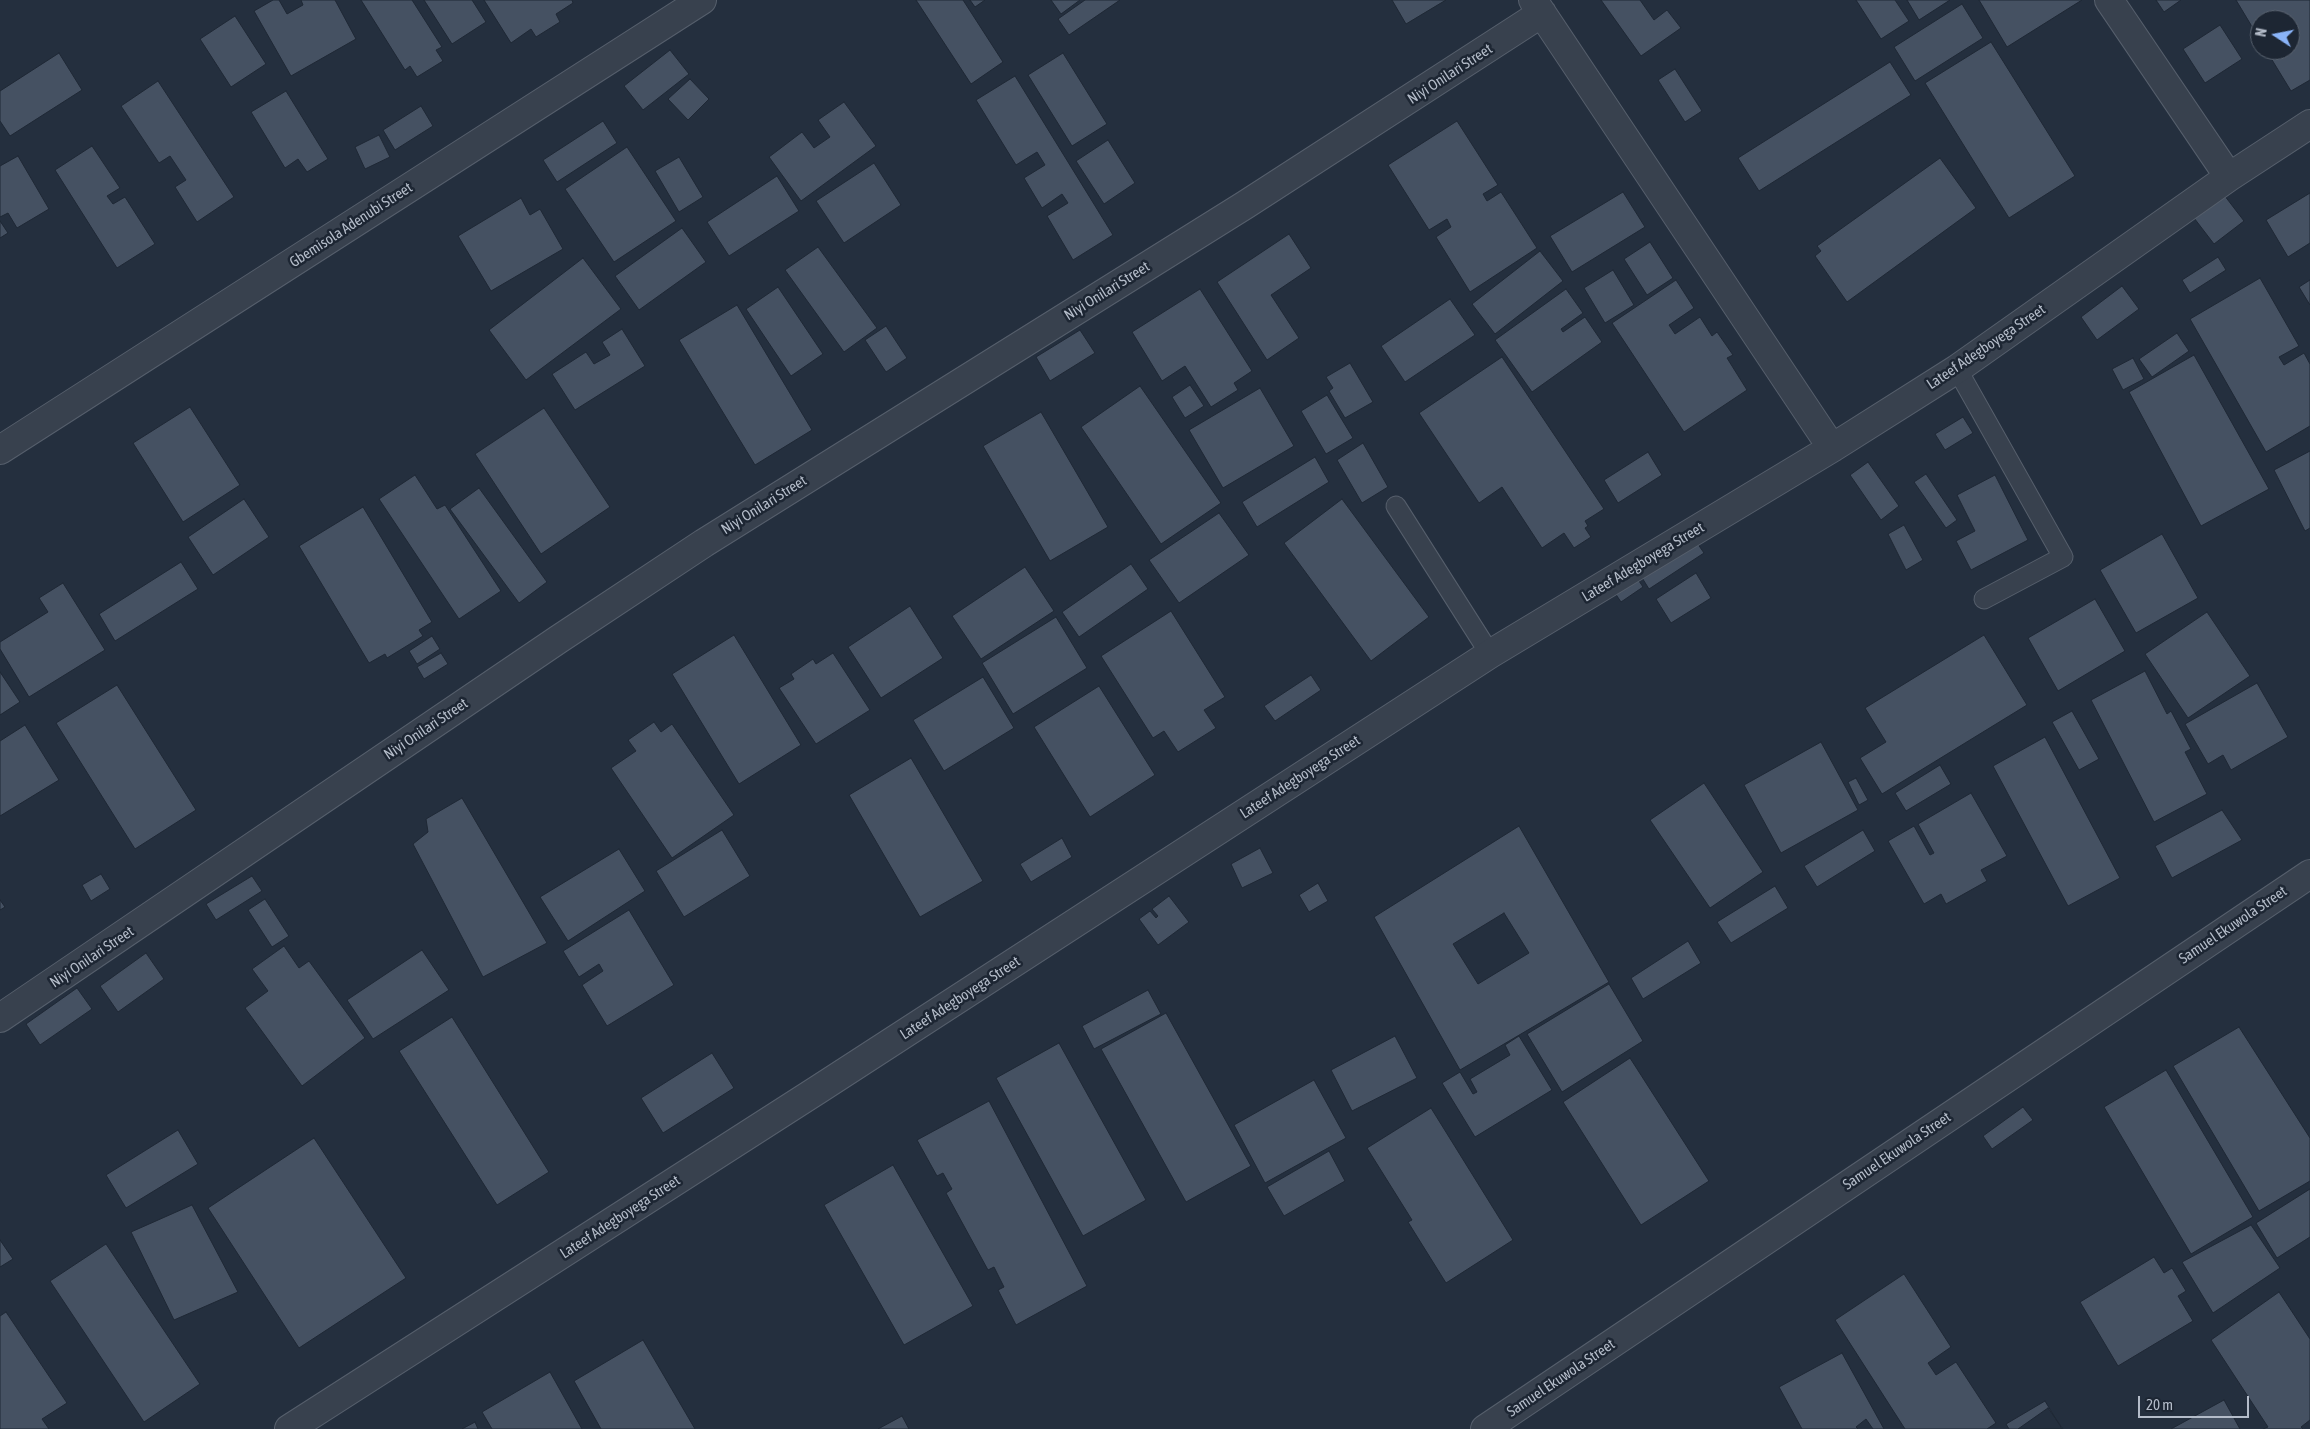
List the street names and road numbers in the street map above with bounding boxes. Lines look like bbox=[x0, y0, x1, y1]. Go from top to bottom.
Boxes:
street label: Niyi Onilari Street bbox=[1404, 40, 1496, 108]
street label: Gbemisola Adenubi Street bbox=[286, 179, 416, 271]
street label: Niyi Onilari Street bbox=[1061, 258, 1153, 324]
street label: Lateef Adegboyega Street bbox=[1923, 301, 2049, 393]
street label: Niyi Onilari Street bbox=[718, 472, 810, 538]
street label: Lateef Adegboyega Street bbox=[1579, 518, 1707, 606]
street label: Niyi Onilari Street bbox=[381, 694, 471, 764]
street label: Lateef Adegboyega Street bbox=[1237, 732, 1363, 822]
street label: Samuel Ekuwola Street bbox=[2176, 882, 2290, 968]
street label: Niyi Onilari Street bbox=[47, 922, 137, 992]
street label: Lateef Adegboyega Street bbox=[897, 953, 1023, 1043]
street label: Samuel Ekuwola Street bbox=[1840, 1108, 1954, 1194]
street label: Lateef Adegboyega Street bbox=[557, 1172, 683, 1262]
street label: Samuel Ekuwola Street bbox=[1504, 1335, 1618, 1421]

